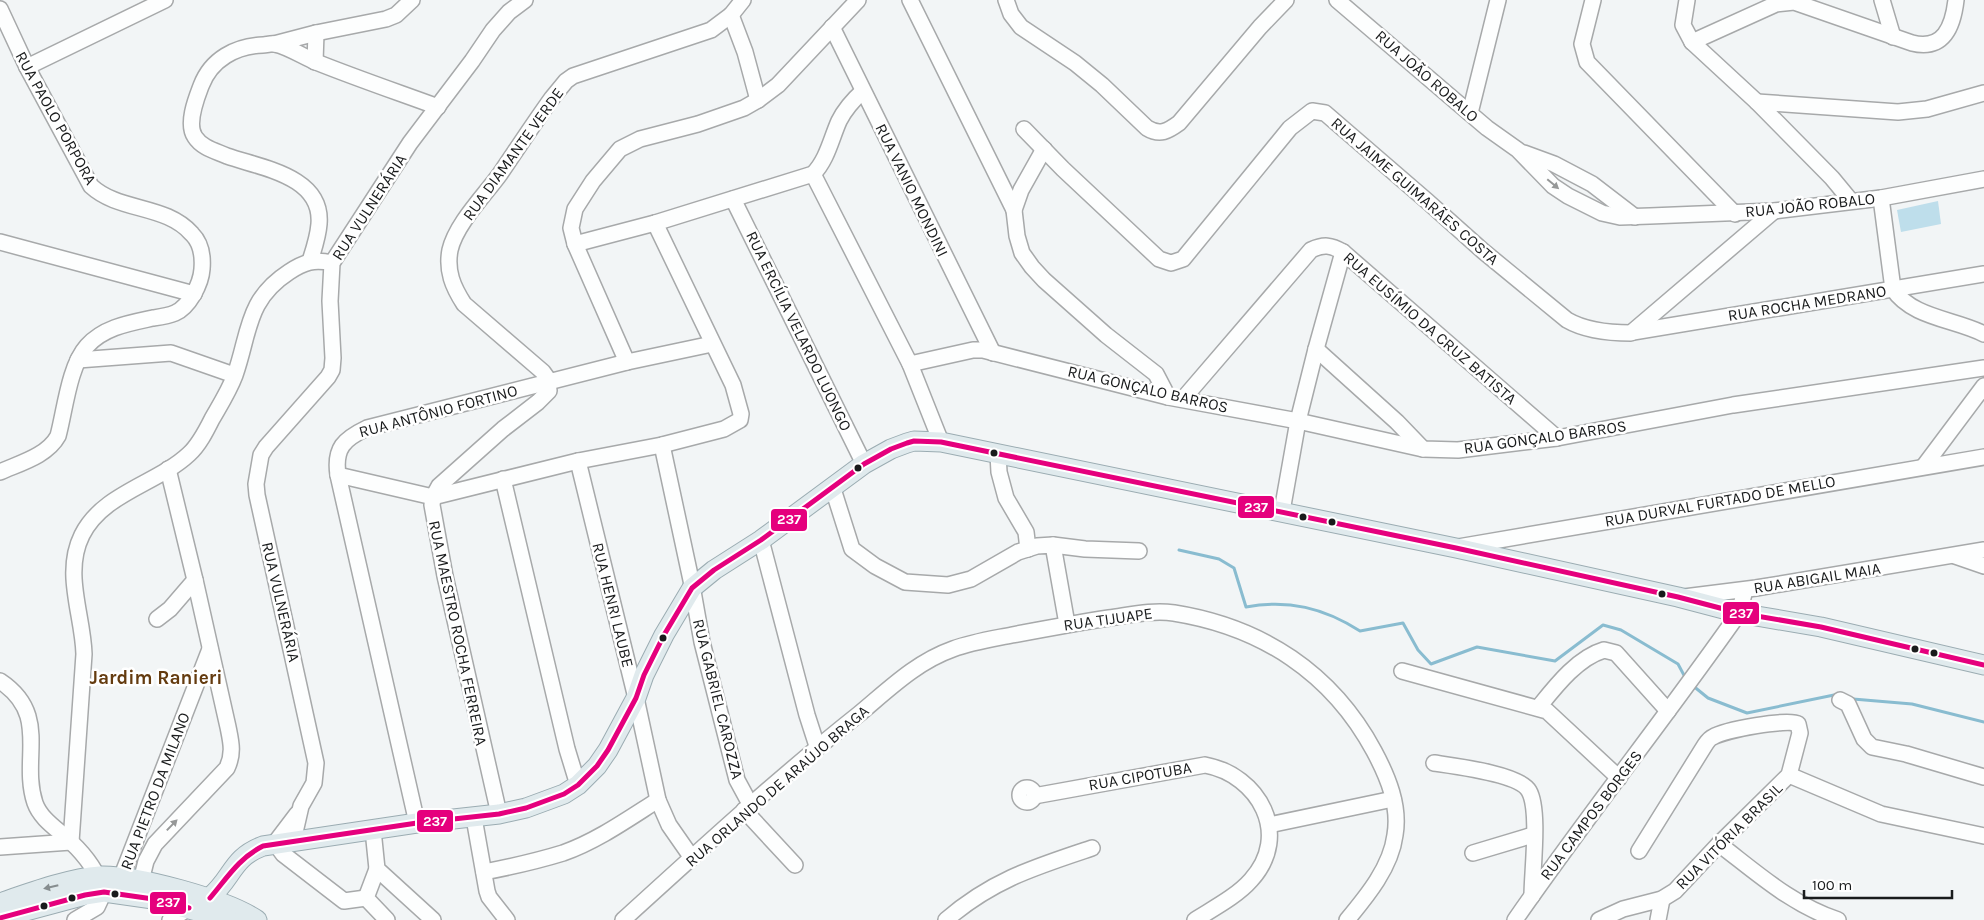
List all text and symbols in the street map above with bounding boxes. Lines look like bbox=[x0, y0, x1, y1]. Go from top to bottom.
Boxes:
street label: RUA JOÃO ROBALO bbox=[1372, 26, 1482, 126]
street label: RUA PAOLO PORPORA bbox=[11, 48, 101, 188]
street label: RUA DIAMANTE VERDE bbox=[458, 84, 568, 224]
street label: RUA JAIME GUIMARÃES COSTA bbox=[1327, 113, 1503, 269]
street label: RUA VANIO MONDINI bbox=[872, 120, 952, 260]
street label: RUA VULNERÁRIA bbox=[328, 150, 410, 264]
one-way arrow bbox=[1546, 179, 1559, 190]
street label: RUA JOÃO ROBALO bbox=[1744, 189, 1876, 221]
street label: RUA ERCÍLIA VELARDO LUONGO bbox=[742, 228, 856, 434]
street label: RUA EUSÍMIO DA CRUZ BATISTA bbox=[1340, 248, 1520, 408]
street label: RUA ROCHA MEDRANO bbox=[1726, 281, 1888, 325]
street label: RUA GONÇALO BARROS bbox=[1066, 361, 1230, 417]
street label: RUA ANTÔNIO FORTINO bbox=[357, 381, 519, 441]
street label: RUA GONÇALO BARROS bbox=[1462, 416, 1628, 458]
unlabelled marker bbox=[989, 448, 999, 458]
unlabelled marker bbox=[853, 463, 863, 473]
street label: RUA DURVAL FURTADO DE MELLO bbox=[1603, 471, 1837, 531]
line badge: 237 bbox=[1237, 495, 1275, 519]
text: 237 bbox=[1244, 499, 1268, 516]
line badge: 237 bbox=[770, 508, 808, 532]
text: 237 bbox=[777, 511, 801, 528]
unlabelled marker bbox=[1298, 512, 1308, 522]
unlabelled marker bbox=[1327, 517, 1337, 527]
street label: RUA MAESTRO ROCHA FERREIRA bbox=[425, 519, 491, 747]
street label: RUA VULNERÁRIA bbox=[258, 540, 304, 664]
street label: RUA HENRI LAUBE bbox=[588, 541, 638, 669]
street label: RUA ABIGAIL MAIA bbox=[1752, 559, 1882, 597]
unlabelled marker bbox=[1657, 589, 1667, 599]
line badge: 237 bbox=[1722, 601, 1760, 625]
street label: RUA TIJUAPE bbox=[1062, 603, 1154, 635]
text: 237 bbox=[1729, 605, 1753, 622]
street label: RUA GABRIEL CAROZZA bbox=[689, 617, 747, 781]
unlabelled marker bbox=[658, 633, 668, 643]
unlabelled marker bbox=[1910, 644, 1920, 654]
unlabelled marker bbox=[1929, 648, 1939, 658]
district label: Jardim Ranieri bbox=[90, 667, 222, 689]
street label: RUA ORLANDO DE ARAÚJO BRAGA bbox=[681, 701, 873, 871]
street label: RUA PIETRO DA MILANO bbox=[116, 710, 194, 872]
street label: RUA CAMPOS BORGES bbox=[1536, 746, 1646, 884]
street label: RUA CIPOTUBA bbox=[1087, 758, 1193, 794]
street label: RUA VITÓRIA BRASIL bbox=[1672, 778, 1787, 893]
line badge: 237 bbox=[416, 809, 454, 833]
text: 237 bbox=[423, 813, 447, 830]
one-way arrow bbox=[166, 819, 178, 831]
scale bar bbox=[1804, 868, 1952, 900]
text: 100 m bbox=[1812, 876, 1852, 894]
one-way arrow bbox=[44, 883, 59, 891]
unlabelled marker bbox=[110, 889, 120, 899]
line badge: 237 bbox=[149, 891, 187, 915]
unlabelled marker bbox=[67, 893, 77, 903]
text: 237 bbox=[156, 894, 180, 911]
unlabelled marker bbox=[39, 901, 49, 911]

